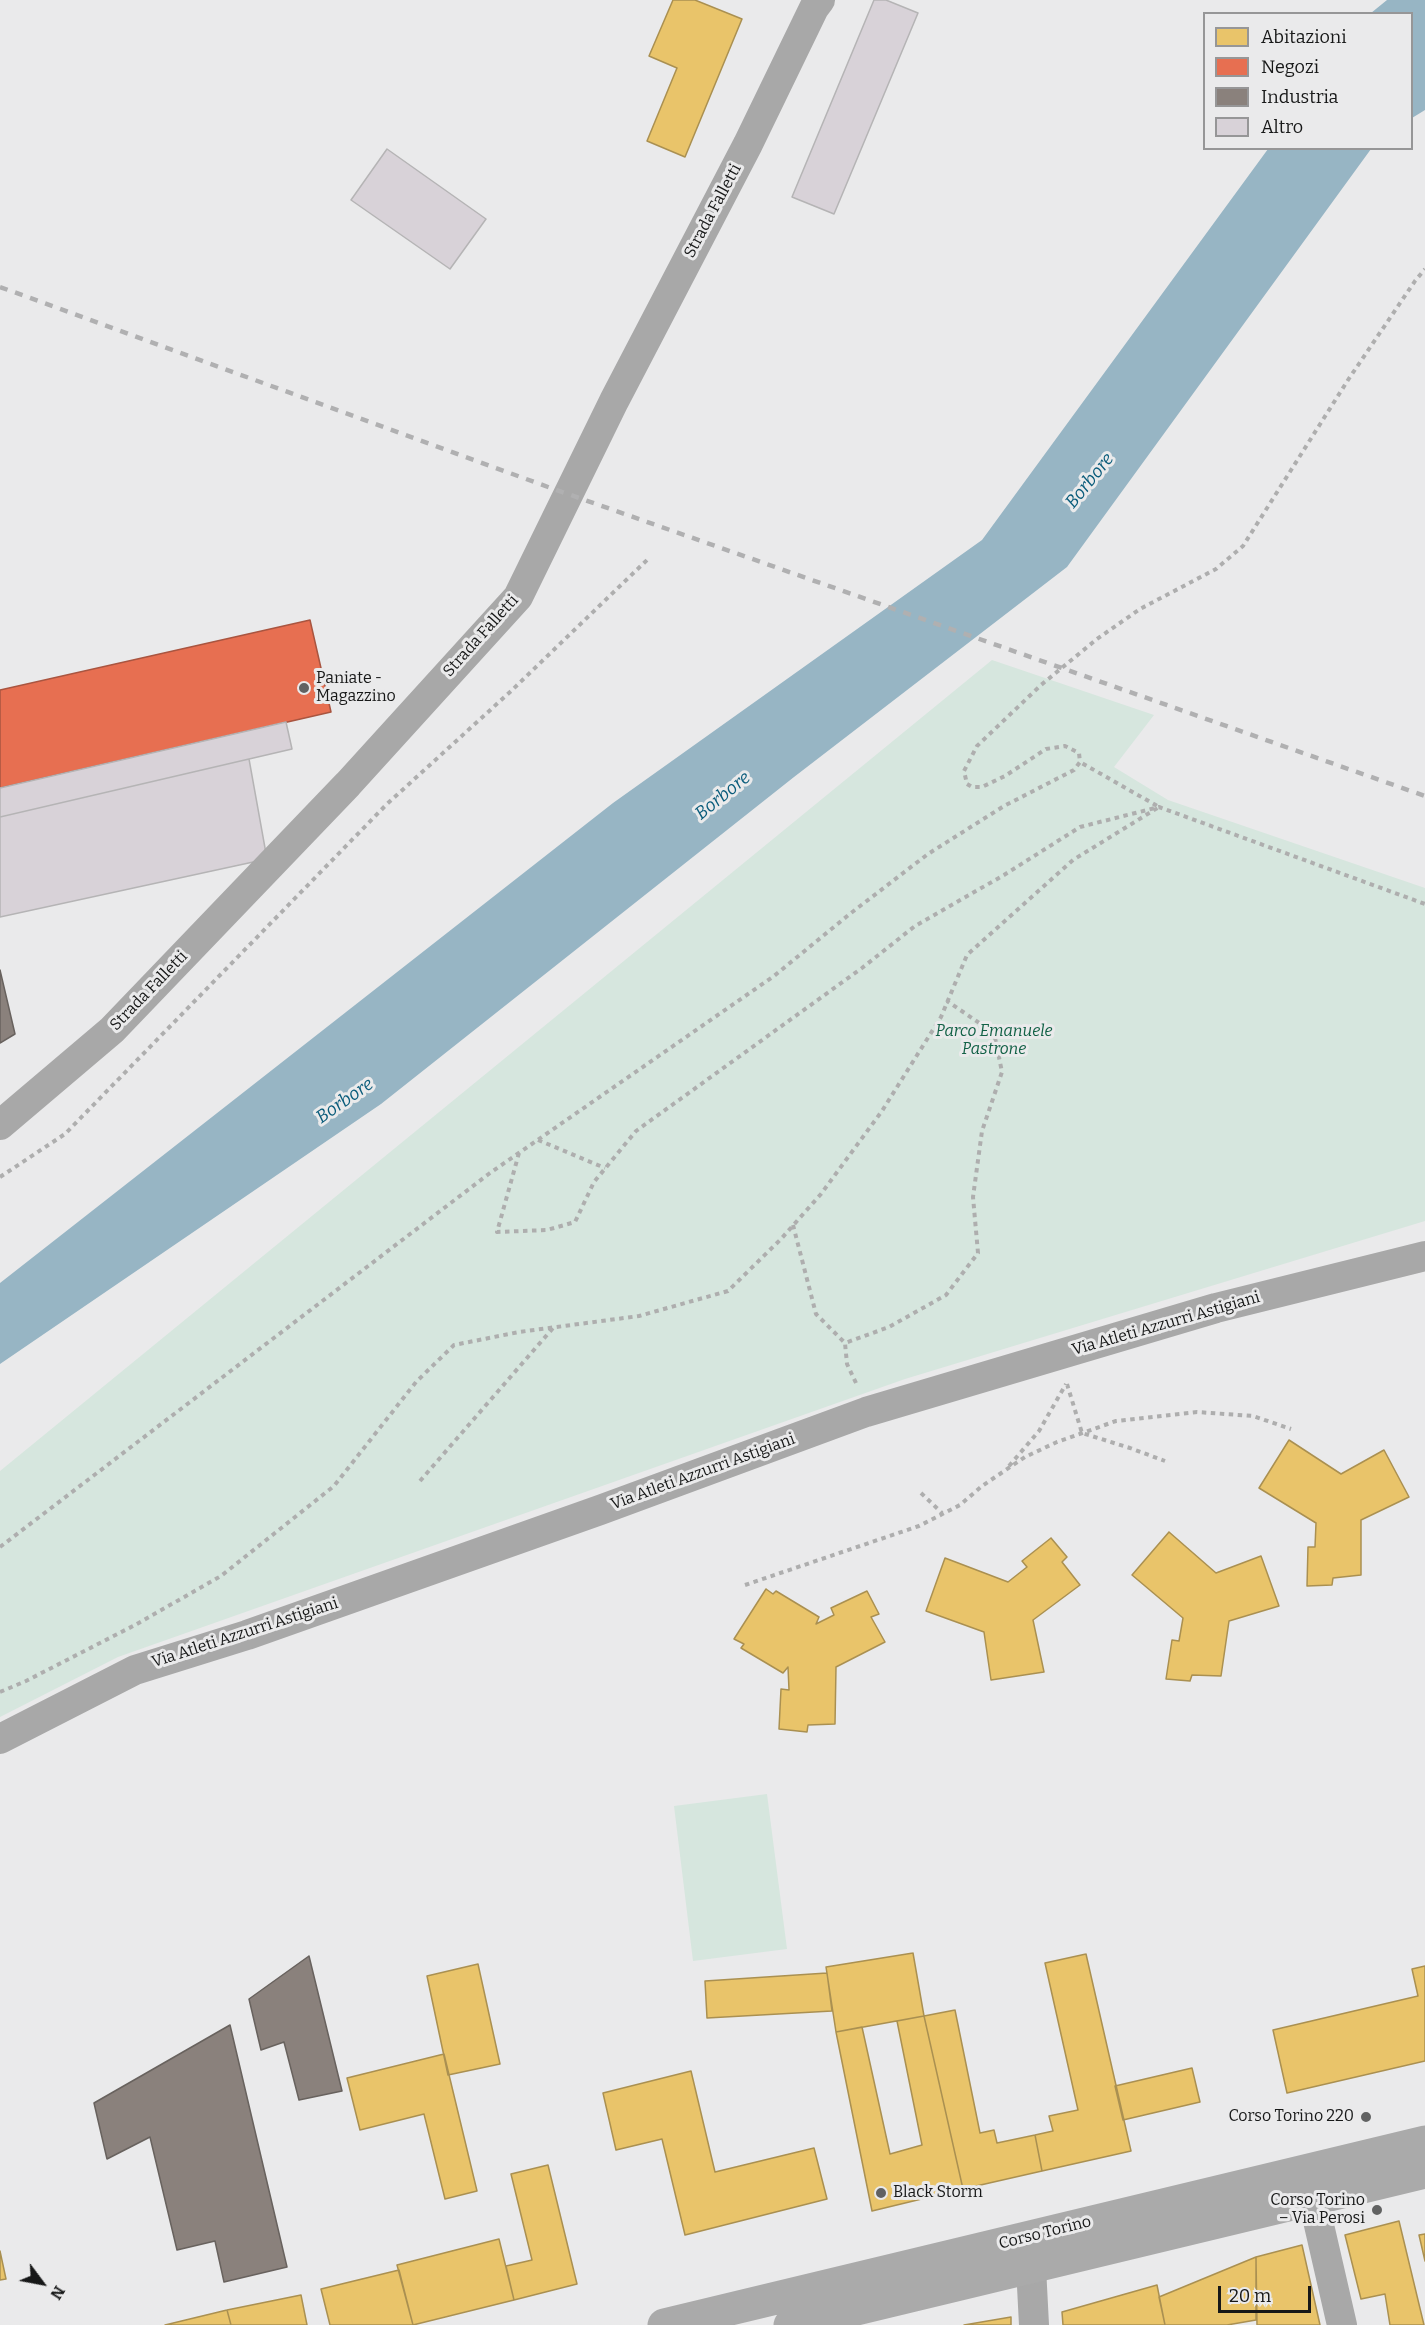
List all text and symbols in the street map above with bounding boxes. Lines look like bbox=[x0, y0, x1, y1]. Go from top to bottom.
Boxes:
legend bbox=[1203, 12, 1413, 150]
text: Abitazioni bbox=[1261, 26, 1347, 48]
text: Negozi bbox=[1261, 56, 1319, 78]
text: Industria bbox=[1261, 86, 1338, 108]
text: Altro bbox=[1261, 116, 1303, 138]
street label: Strada Falletti bbox=[680, 161, 746, 261]
water label: Borbore bbox=[1061, 449, 1119, 513]
street label: Strada Falletti bbox=[439, 591, 523, 681]
place label: Paniate - Magazzino bbox=[316, 669, 396, 707]
marker: Paniate - Magazzino bbox=[297, 681, 311, 695]
water label: Borbore bbox=[691, 767, 755, 825]
street label: Strada Falletti bbox=[106, 947, 192, 1035]
park label: Parco Emanuele Pastrone bbox=[935, 1022, 1053, 1060]
water label: Borbore bbox=[312, 1074, 378, 1128]
street label: Via Atleti Azzurri Astigiani bbox=[1070, 1288, 1262, 1360]
street label: Via Atleti Azzurri Astigiani bbox=[608, 1430, 798, 1514]
street label: Via Atleti Azzurri Astigiani bbox=[149, 1594, 341, 1672]
place label: Corso Torino 220 bbox=[1228, 2107, 1354, 2127]
marker: Corso Torino 220 bbox=[1359, 2110, 1373, 2124]
place label: Black Storm bbox=[893, 2183, 983, 2203]
marker: Black Storm bbox=[874, 2186, 888, 2200]
place label: Corso Torino – Via Perosi bbox=[1270, 2191, 1365, 2229]
marker: Corso Torino – Via Perosi bbox=[1370, 2203, 1384, 2217]
street label: Corso Torino bbox=[997, 2212, 1093, 2254]
north arrow bbox=[12, 2253, 72, 2313]
scale bar bbox=[1221, 2274, 1314, 2312]
text: N bbox=[46, 2283, 69, 2303]
text: 20 m bbox=[1229, 2285, 1271, 2307]

